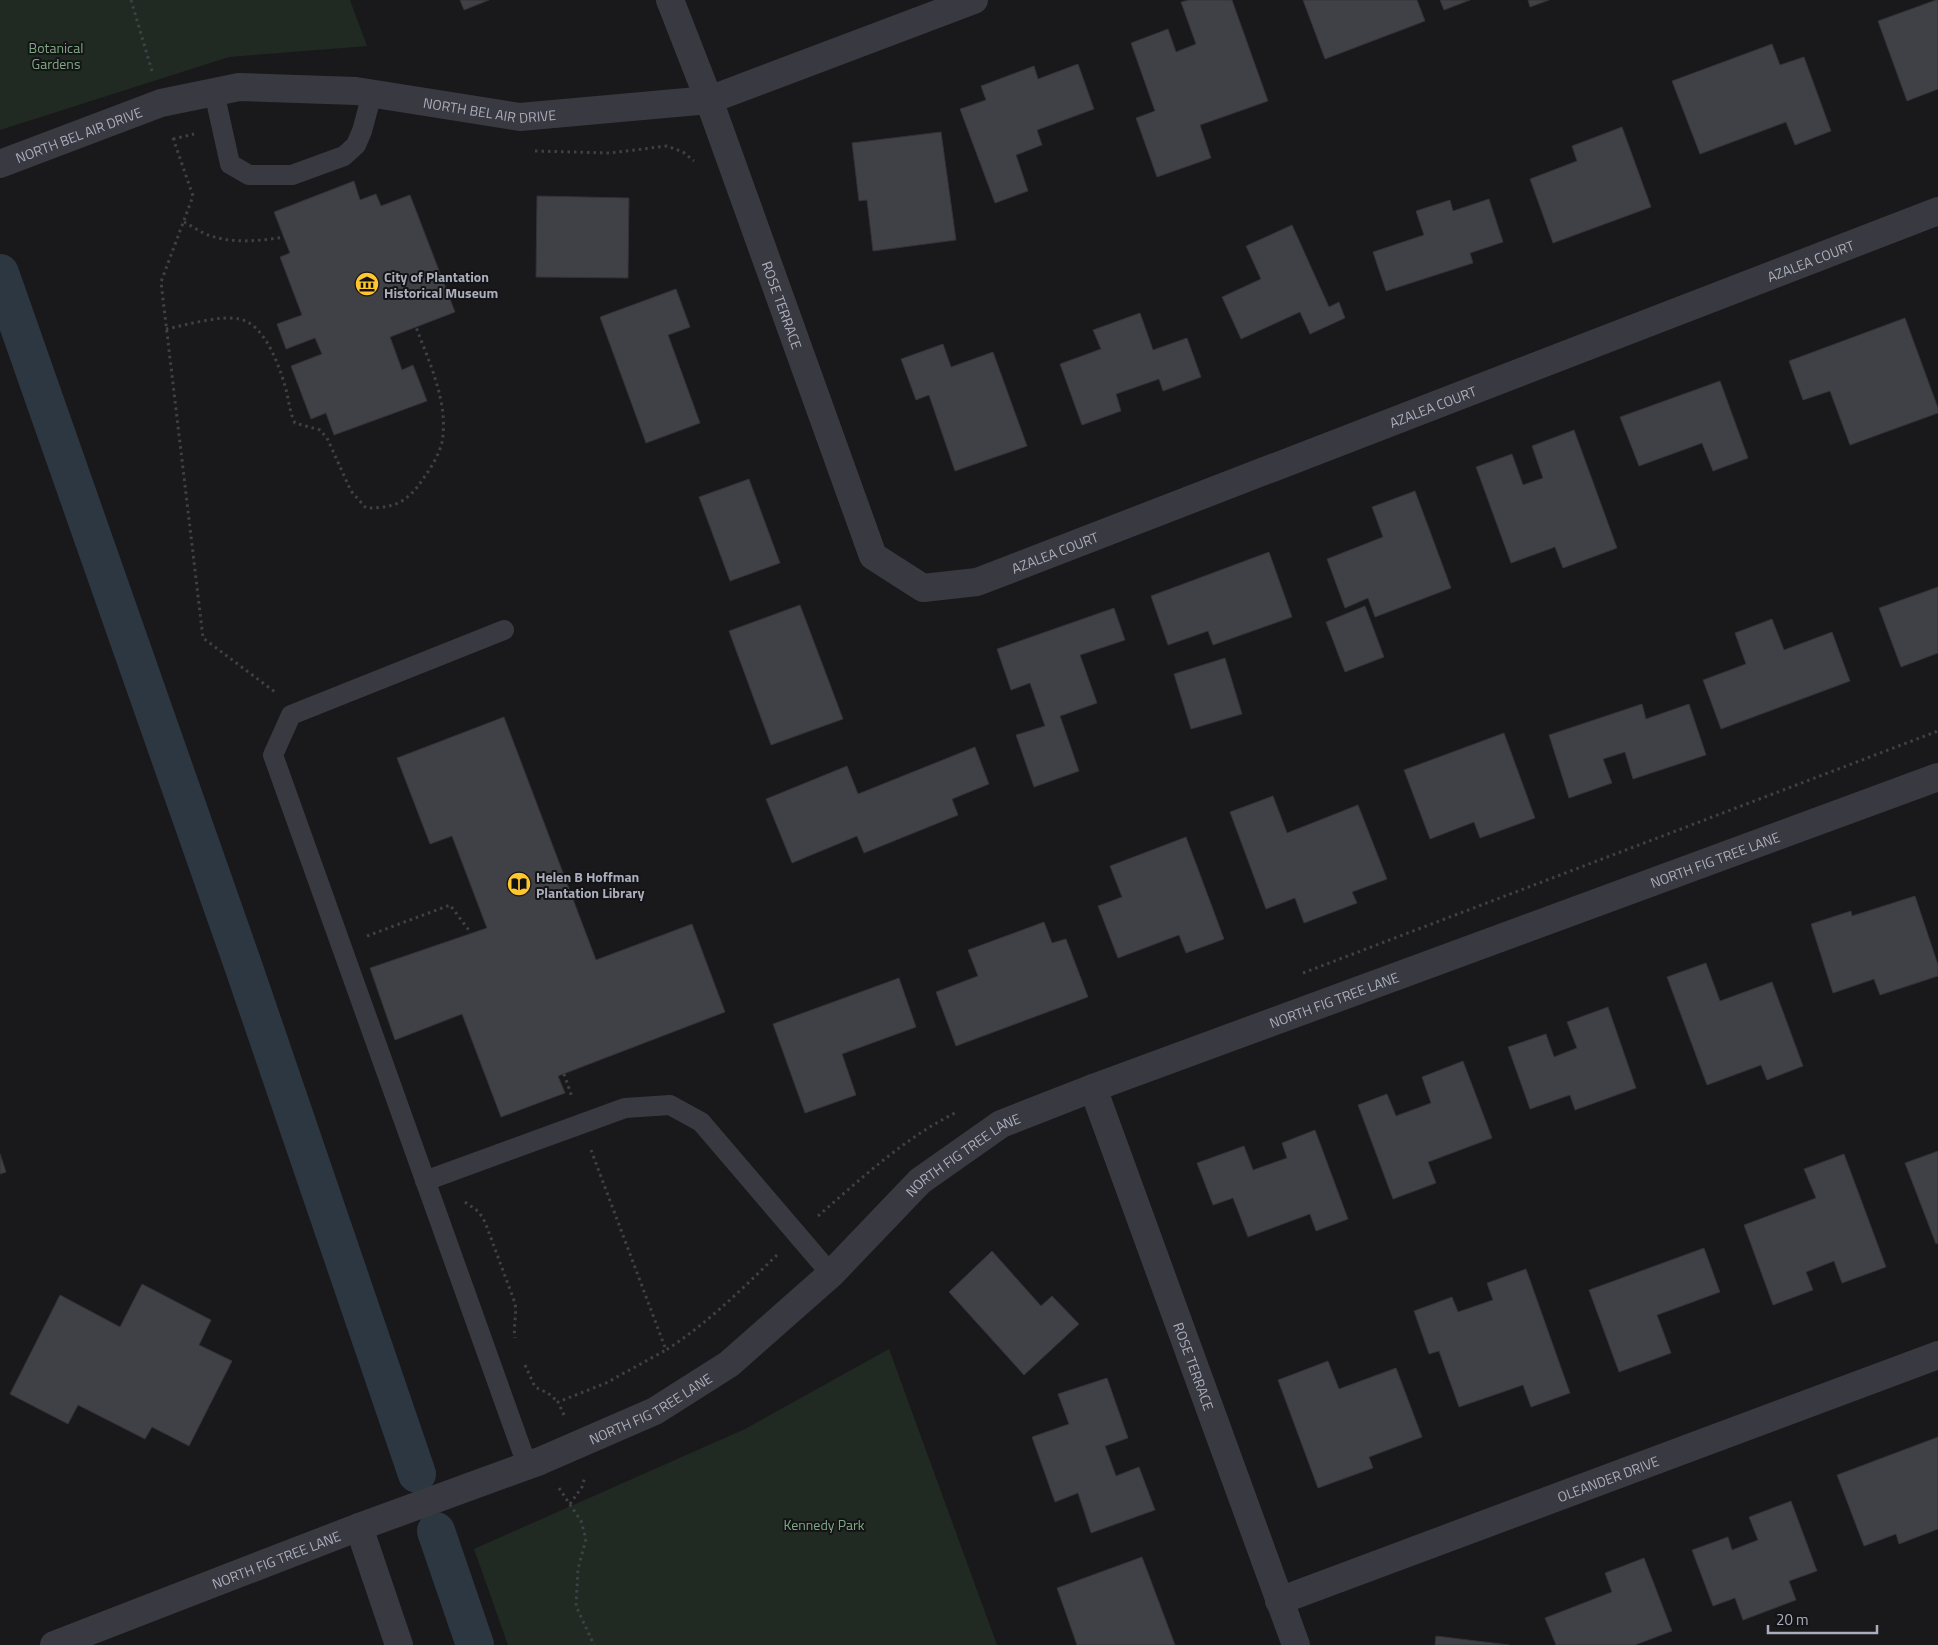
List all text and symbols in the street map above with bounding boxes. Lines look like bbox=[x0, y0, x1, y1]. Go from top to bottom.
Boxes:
park label: Botanical Gardens bbox=[29, 37, 83, 74]
street label: NORTH BEL AIR DRIVE bbox=[422, 91, 557, 128]
street label: NORTH BEL AIR DRIVE bbox=[12, 101, 145, 168]
street label: AZALEA COURT bbox=[1764, 234, 1858, 287]
street label: ROSE TERRACE bbox=[757, 258, 808, 352]
place label: City of Plantation Historical Museum bbox=[384, 266, 498, 303]
museum icon: City of Plantation Historical Museum bbox=[354, 271, 380, 297]
street label: AZALEA COURT bbox=[1386, 380, 1480, 432]
street label: AZALEA COURT bbox=[1008, 525, 1102, 578]
street label: NORTH FIG TREE LANE bbox=[1647, 826, 1783, 893]
place label: Helen B Hoffman Plantation Library bbox=[536, 866, 645, 903]
library icon: Helen B Hoffman Plantation Library bbox=[506, 871, 532, 897]
street label: NORTH FIG TREE LANE bbox=[1266, 966, 1402, 1033]
street label: NORTH FIG TREE LANE bbox=[900, 1107, 1023, 1201]
street label: ROSE TERRACE bbox=[1169, 1319, 1220, 1413]
street label: NORTH FIG TREE LANE bbox=[585, 1367, 716, 1449]
street label: OLEANDER DRIVE bbox=[1554, 1450, 1662, 1507]
park label: Kennedy Park bbox=[784, 1514, 865, 1535]
street label: NORTH FIG TREE LANE bbox=[208, 1525, 344, 1594]
scale bar bbox=[1768, 1602, 1877, 1634]
text: 20 m bbox=[1776, 1608, 1809, 1631]

